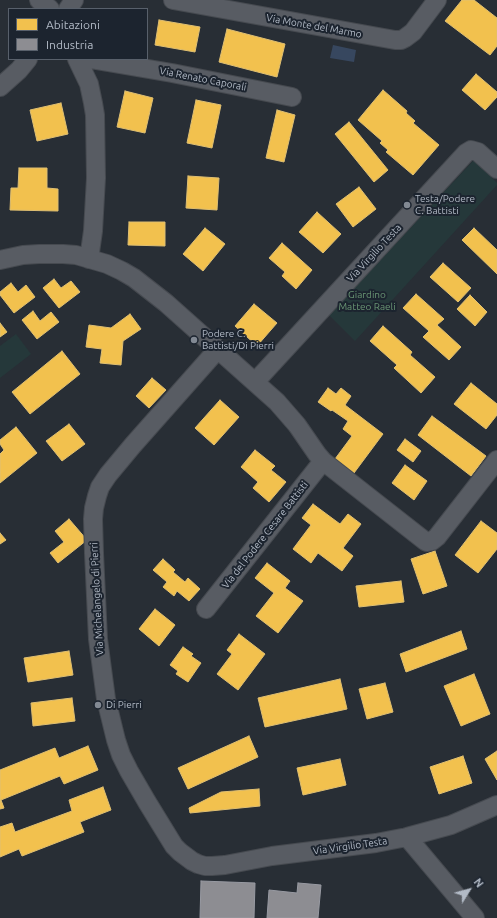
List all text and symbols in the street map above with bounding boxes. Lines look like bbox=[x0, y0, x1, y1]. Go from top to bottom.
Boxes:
legend bbox=[8, 8, 148, 60]
street label: Via Monte del Marmo bbox=[265, 12, 363, 40]
text: Abitazioni bbox=[46, 18, 100, 31]
text: Industria bbox=[46, 38, 93, 51]
street label: Via Renato Caporali bbox=[159, 65, 247, 93]
place label: Testa/Podere C. Battisti bbox=[415, 193, 475, 216]
marker: Testa/Podere C. Battisti bbox=[402, 200, 412, 210]
street label: Via Virgilio Testa bbox=[344, 222, 404, 284]
park label: Giardino Matteo Raeli bbox=[338, 289, 396, 312]
place label: Podere C. Battisti/Di Pierri bbox=[202, 328, 274, 352]
marker: Podere C. Battisti/Di Pierri bbox=[189, 335, 199, 345]
street label: Via del Podere Cesare Battisti bbox=[219, 479, 311, 591]
street label: Via Michelangelo di Pierri bbox=[88, 542, 106, 656]
place label: Di Pierri bbox=[106, 699, 142, 711]
marker: Di Pierri bbox=[93, 700, 103, 710]
street label: Via Virgilio Testa bbox=[312, 835, 388, 857]
north arrow bbox=[449, 870, 489, 910]
text: N bbox=[471, 876, 486, 890]

